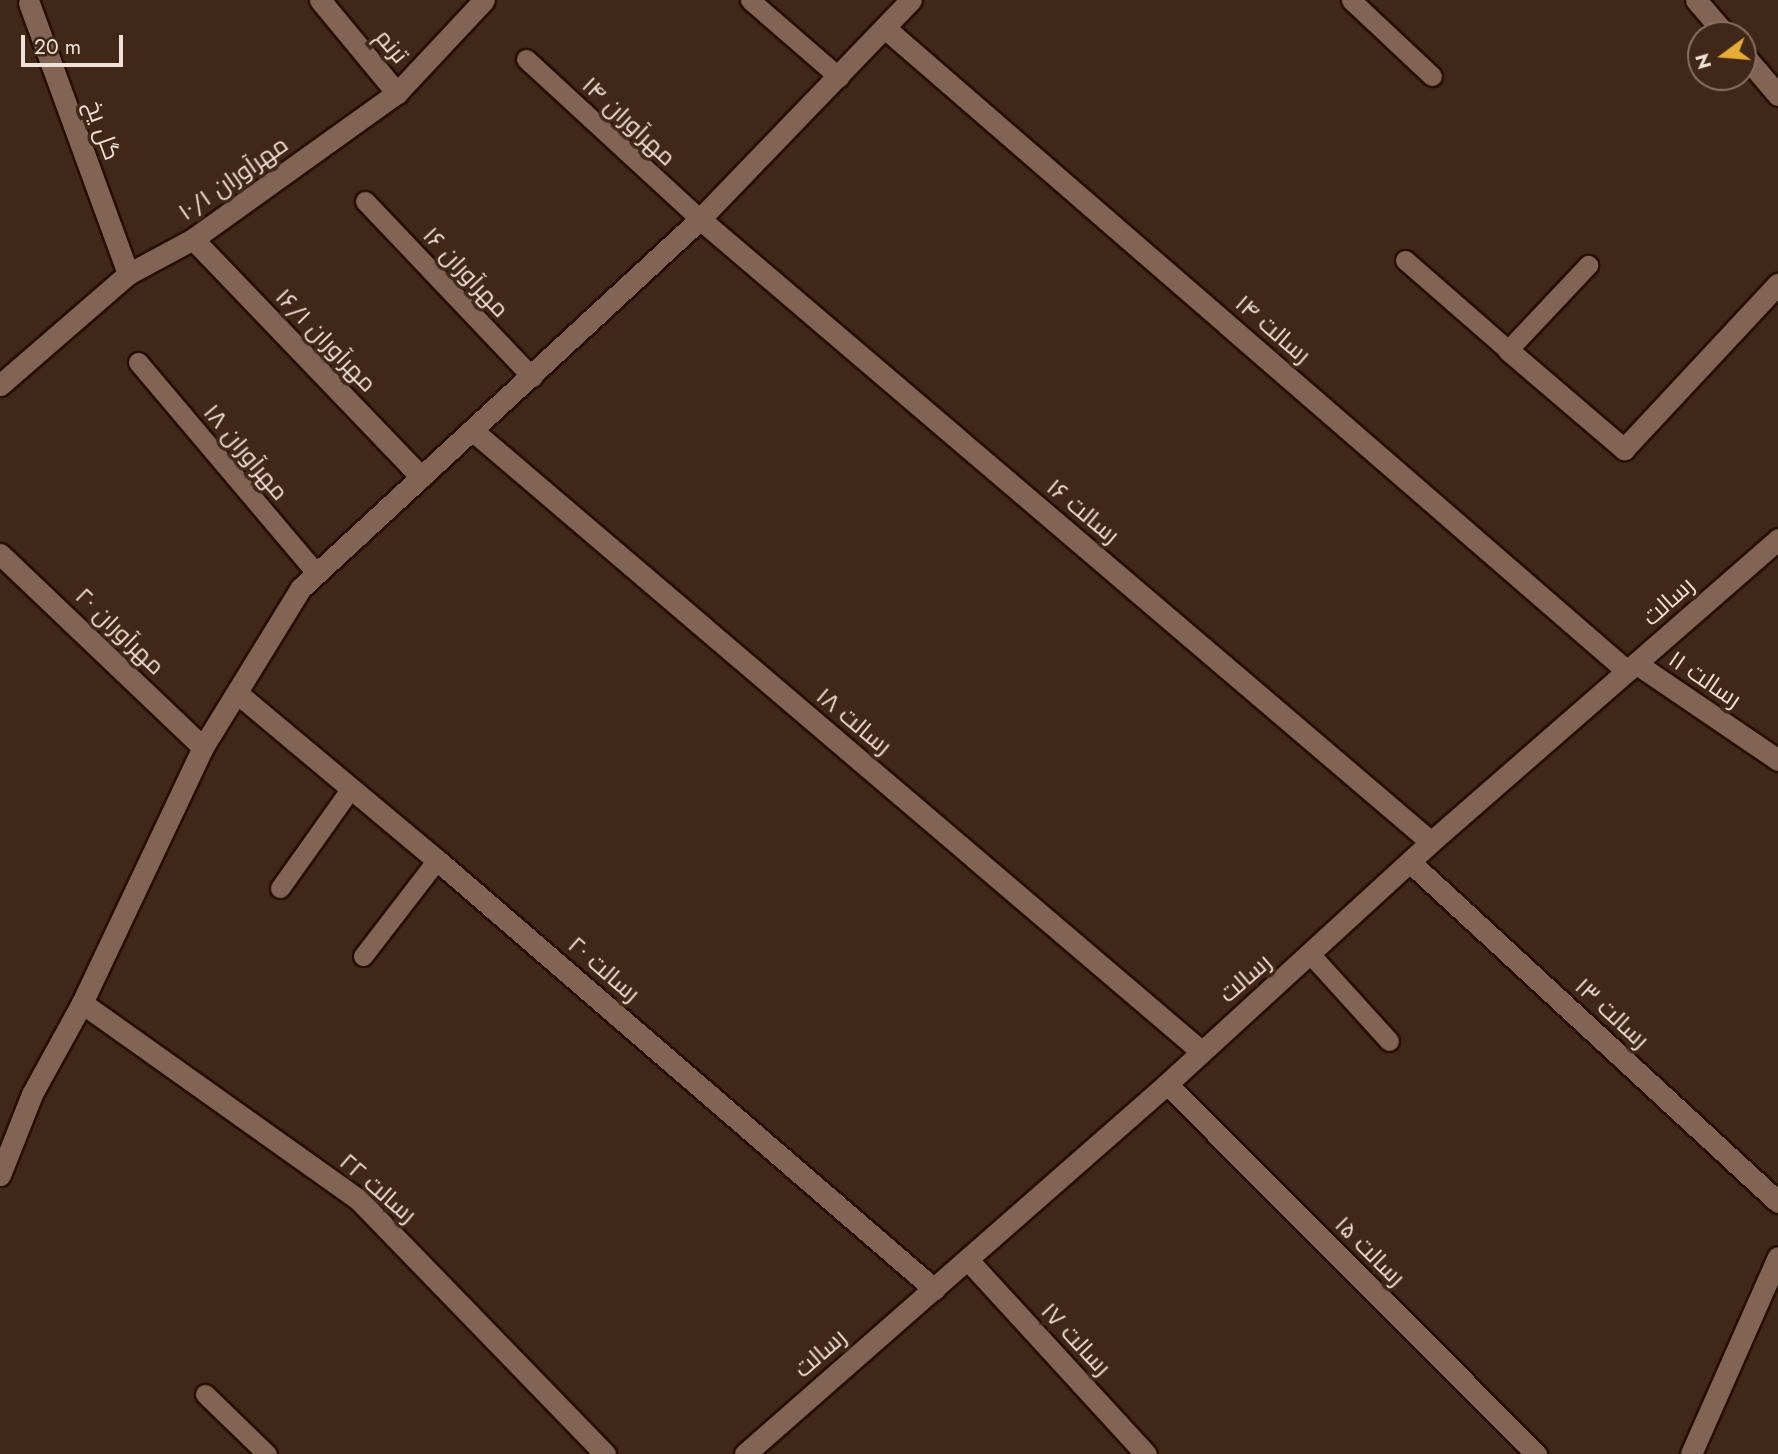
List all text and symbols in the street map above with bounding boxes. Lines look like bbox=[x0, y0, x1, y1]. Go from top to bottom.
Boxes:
scale bar bbox=[24, 21, 126, 65]
north arrow bbox=[1687, 21, 1757, 91]
street label: ترنم bbox=[369, 23, 415, 69]
text: 20 m bbox=[34, 32, 81, 62]
text: N bbox=[1688, 50, 1718, 72]
street label: ۱۴ مهرآوران bbox=[576, 70, 682, 172]
street label: گل یخ bbox=[79, 96, 127, 164]
street label: مهرآوران ۱۰/۱ bbox=[173, 130, 293, 226]
street label: مهرآوران ۱۶ bbox=[417, 221, 515, 323]
street label: مهرآوران ۱۶/۱ bbox=[270, 282, 382, 398]
street label: رسالت ۱۴ bbox=[1230, 289, 1316, 369]
street label: مهرآوران ۱۸ bbox=[198, 398, 294, 506]
street label: رسالت ۱۶ bbox=[1041, 472, 1125, 550]
street label: رسالت bbox=[1636, 570, 1700, 632]
street label: مهرآوران ۲۰ bbox=[70, 582, 170, 680]
street label: رسالت ۱۱ bbox=[1663, 644, 1747, 714]
street label: رسالت ۱۸ bbox=[811, 681, 897, 761]
street label: رسالت ۲۰ bbox=[562, 930, 646, 1008]
street label: رسالت bbox=[1213, 948, 1277, 1008]
street label: رسالت ۱۳ bbox=[1569, 972, 1655, 1054]
street label: رسالت ۲۲ bbox=[334, 1147, 422, 1229]
street label: رسالت ۱۵ bbox=[1329, 1210, 1411, 1292]
street label: رسالت ۱۷ bbox=[1035, 1297, 1117, 1381]
street label: رسالت bbox=[788, 1323, 852, 1383]

